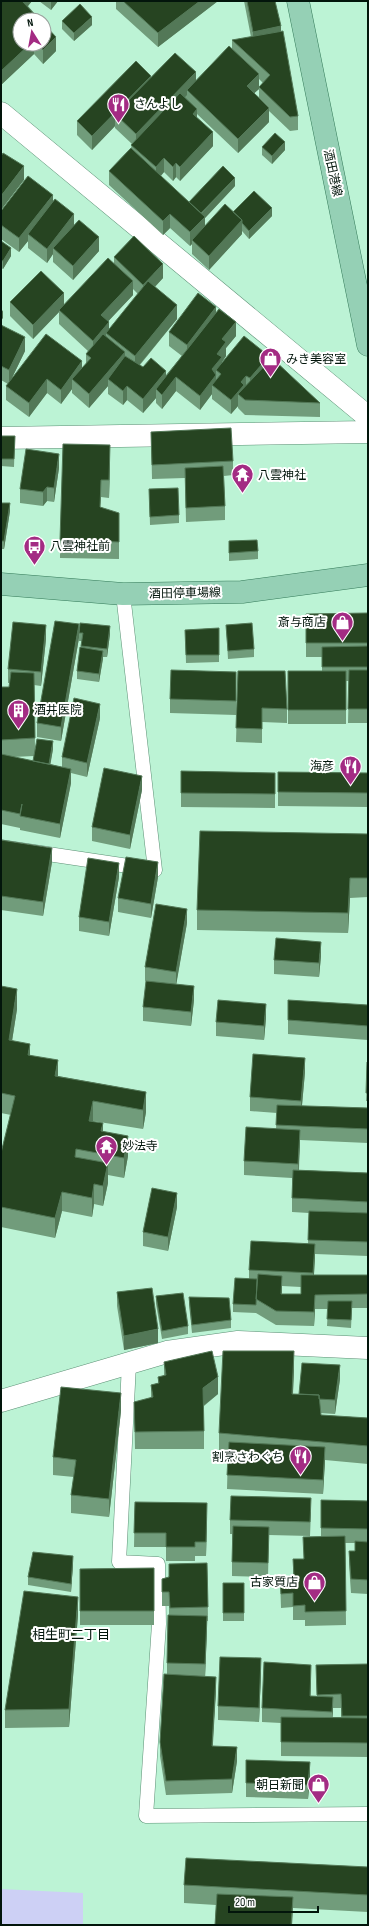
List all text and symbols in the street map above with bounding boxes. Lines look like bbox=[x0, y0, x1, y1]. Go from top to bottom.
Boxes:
north arrow bbox=[12, 12, 52, 52]
text: N bbox=[26, 16, 34, 30]
restaurant icon: さんよし bbox=[106, 91, 132, 124]
place label: さんよし bbox=[134, 97, 182, 112]
street label: 酒田港線 bbox=[320, 148, 345, 198]
shop icon: みき美容室 bbox=[257, 346, 283, 379]
place label: みき美容室 bbox=[286, 352, 346, 367]
temple icon: 八雲神社 bbox=[229, 462, 255, 495]
place label: 八雲神社 bbox=[258, 468, 306, 483]
bus stop icon: 八雲神社前 bbox=[22, 533, 48, 566]
place label: 八雲神社前 bbox=[50, 539, 110, 554]
street label: 酒田停車場線 bbox=[149, 585, 221, 602]
shop icon: 斎与商店 bbox=[329, 609, 355, 642]
place label: 斎与商店 bbox=[278, 615, 326, 630]
building icon: 酒井医院 bbox=[5, 697, 31, 730]
place label: 酒井医院 bbox=[34, 703, 82, 718]
restaurant icon: 海彦 bbox=[337, 753, 363, 786]
place label: 海彦 bbox=[310, 759, 334, 774]
temple icon: 妙法寺 bbox=[94, 1133, 120, 1166]
place label: 妙法寺 bbox=[122, 1139, 158, 1154]
restaurant icon: 割烹さわぐち bbox=[287, 1444, 313, 1477]
place label: 割烹さわぐち bbox=[212, 1450, 284, 1465]
shop icon: 古家質店 bbox=[301, 1569, 327, 1602]
place label: 古家質店 bbox=[250, 1575, 298, 1590]
district label: 相生町二丁目 bbox=[32, 1627, 110, 1643]
shop icon: 朝日新聞 bbox=[306, 1772, 332, 1805]
place label: 朝日新聞 bbox=[256, 1778, 304, 1793]
scale bar bbox=[229, 1888, 318, 1914]
text: 20 m bbox=[235, 1895, 255, 1910]

